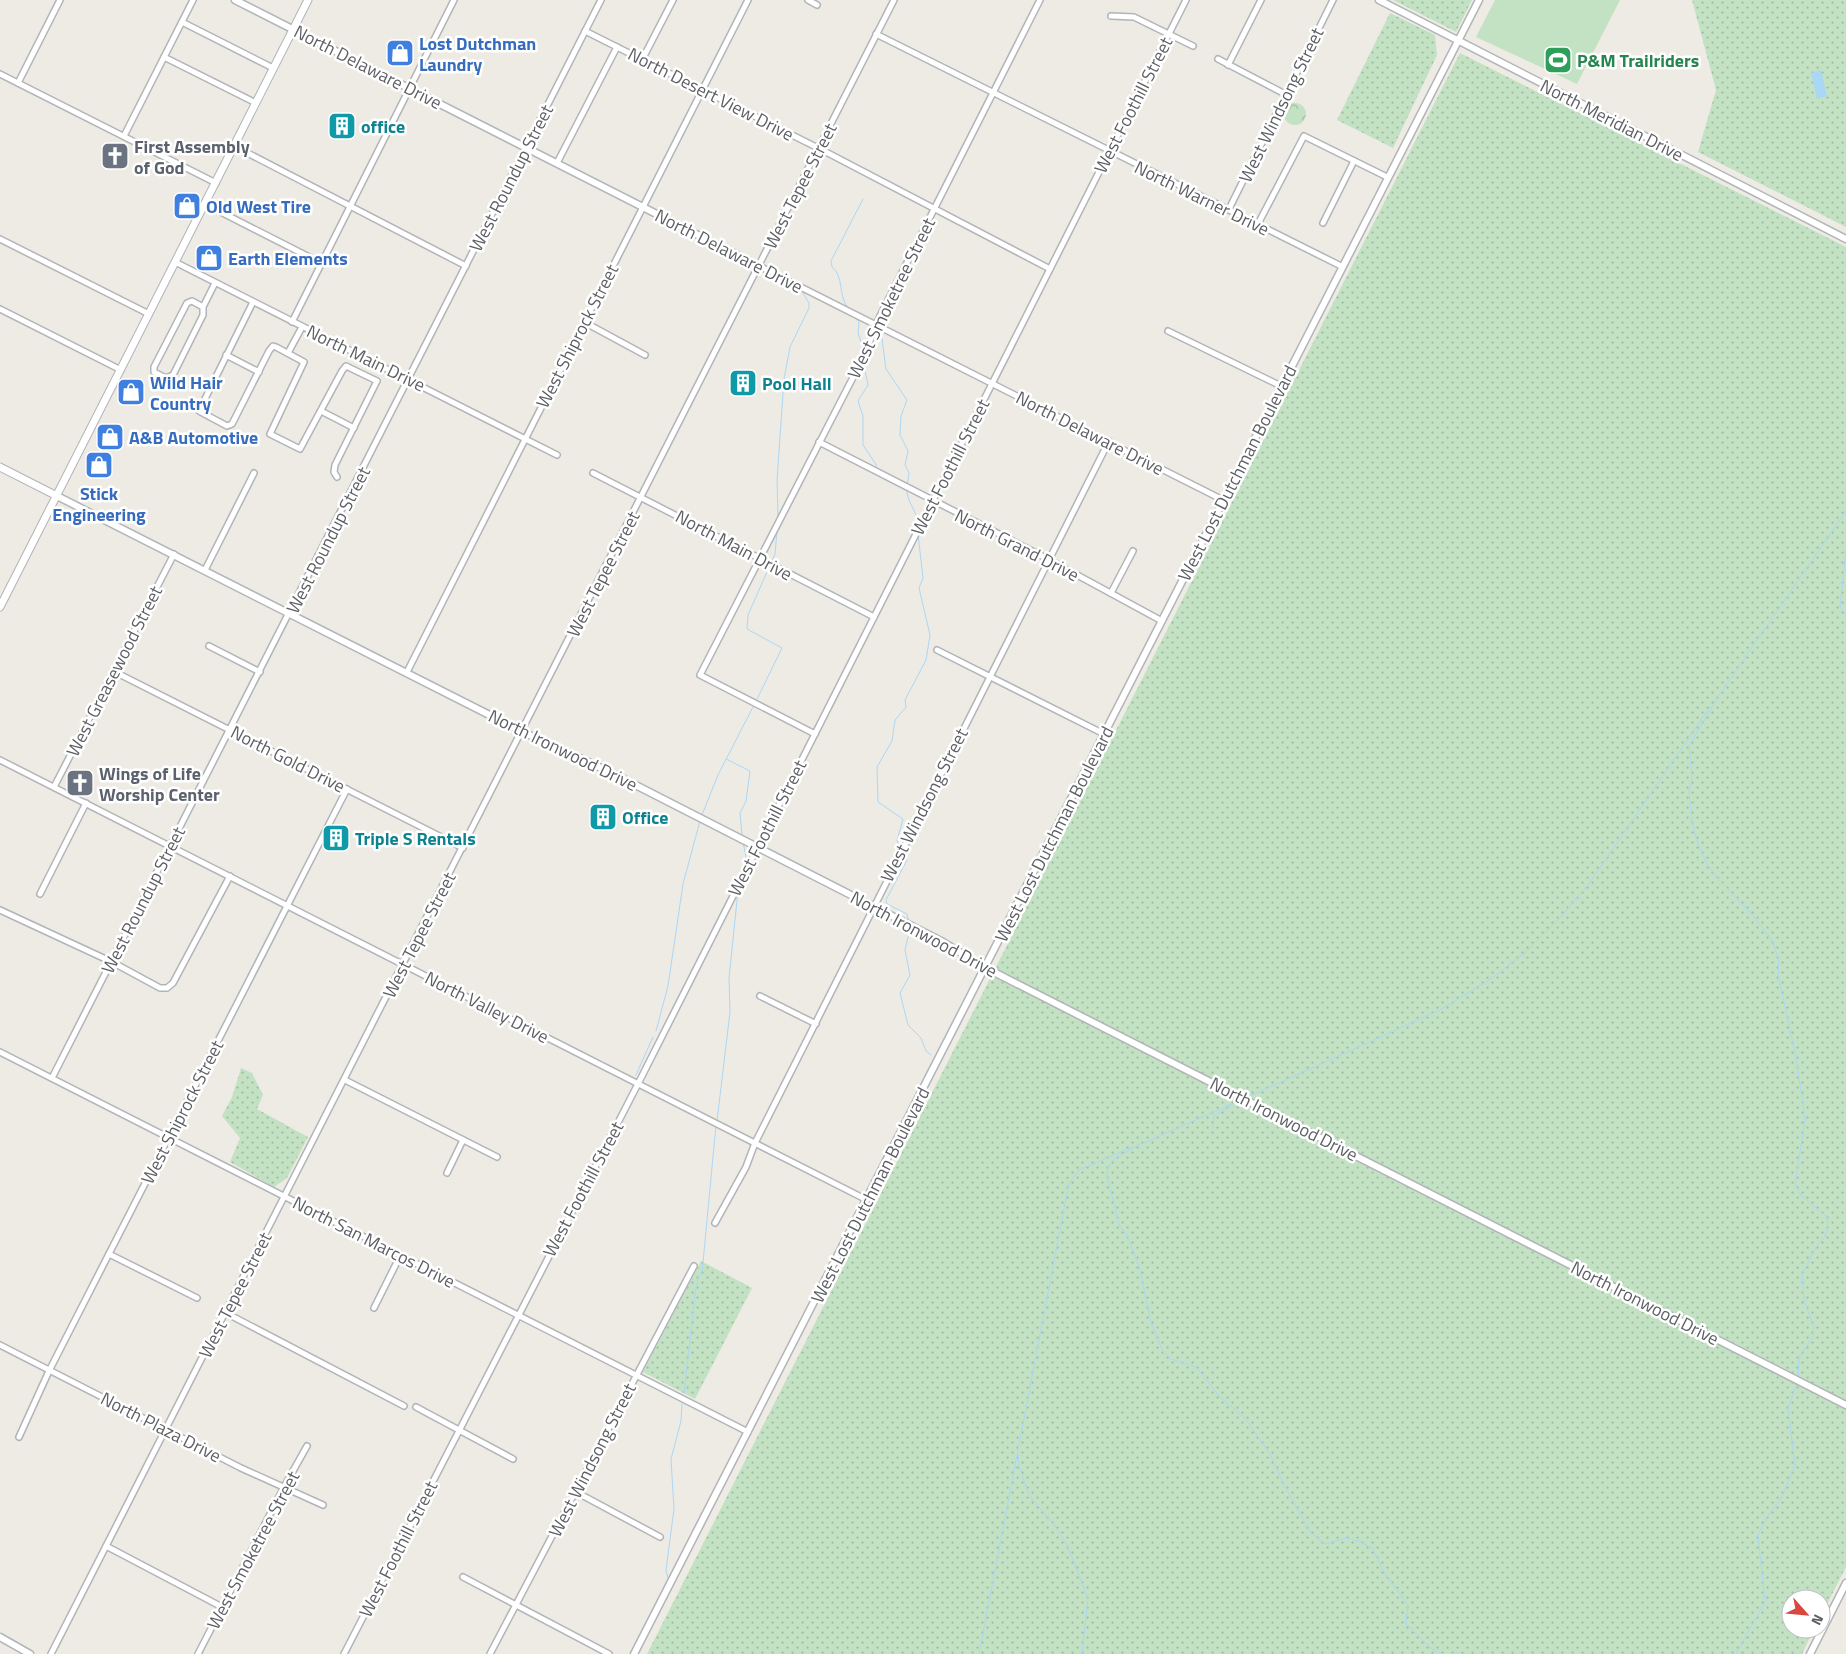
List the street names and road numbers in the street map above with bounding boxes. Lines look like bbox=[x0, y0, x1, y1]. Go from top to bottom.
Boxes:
street label: North Delaware Drive bbox=[289, 18, 447, 116]
street label: West Windsong Street bbox=[1232, 22, 1331, 187]
street label: West Foothill Street bbox=[1087, 31, 1179, 178]
street label: North Desert View Drive bbox=[623, 40, 799, 148]
street label: North Meridian Drive bbox=[1536, 72, 1688, 168]
street label: West Roundup Street bbox=[462, 99, 560, 256]
street label: West Tepee Street bbox=[757, 118, 844, 254]
street label: North Warner Drive bbox=[1130, 154, 1274, 242]
street label: North Delaware Drive bbox=[650, 202, 808, 300]
street label: West Smoketree Street bbox=[840, 212, 942, 383]
street label: West Shiprock Street bbox=[529, 259, 625, 413]
street label: North Main Drive bbox=[302, 318, 430, 398]
street label: West Lost Dutchman Boulevard bbox=[1171, 360, 1303, 586]
street label: North Delaware Drive bbox=[1011, 384, 1169, 482]
street label: West Foothill Street bbox=[904, 393, 996, 540]
street label: West Roundup Street bbox=[279, 461, 377, 618]
street label: North Grand Drive bbox=[950, 502, 1084, 588]
street label: North Main Drive bbox=[671, 503, 797, 587]
street label: West Tepee Street bbox=[560, 506, 647, 642]
street label: West Greasewood Street bbox=[59, 580, 169, 761]
street label: North Ironwood Drive bbox=[484, 702, 642, 798]
street label: North Gold Drive bbox=[226, 719, 350, 799]
street label: West Lost Dutchman Boulevard bbox=[988, 721, 1120, 947]
street label: West Windsong Street bbox=[873, 723, 975, 887]
street label: West Foothill Street bbox=[721, 754, 813, 901]
street label: West Roundup Street bbox=[94, 821, 192, 978]
street label: West Tepee Street bbox=[376, 867, 463, 1003]
street label: North Ironwood Drive bbox=[846, 884, 1002, 984]
street label: North Valley Drive bbox=[420, 964, 554, 1050]
street label: West Shiprock Street bbox=[134, 1035, 230, 1189]
street label: North Ironwood Drive bbox=[1205, 1070, 1363, 1168]
street label: West Lost Dutchman Boulevard bbox=[804, 1082, 936, 1308]
street label: West Foothill Street bbox=[536, 1116, 630, 1262]
street label: North San Marcos Drive bbox=[288, 1189, 460, 1295]
street label: West Tepee Street bbox=[192, 1227, 279, 1363]
street label: North Ironwood Drive bbox=[1566, 1254, 1724, 1352]
street label: West Windsong Street bbox=[541, 1378, 643, 1542]
street label: North Plaza Drive bbox=[96, 1385, 226, 1469]
street label: West Smoketree Street bbox=[200, 1465, 307, 1634]
street label: West Foothill Street bbox=[352, 1475, 444, 1622]

